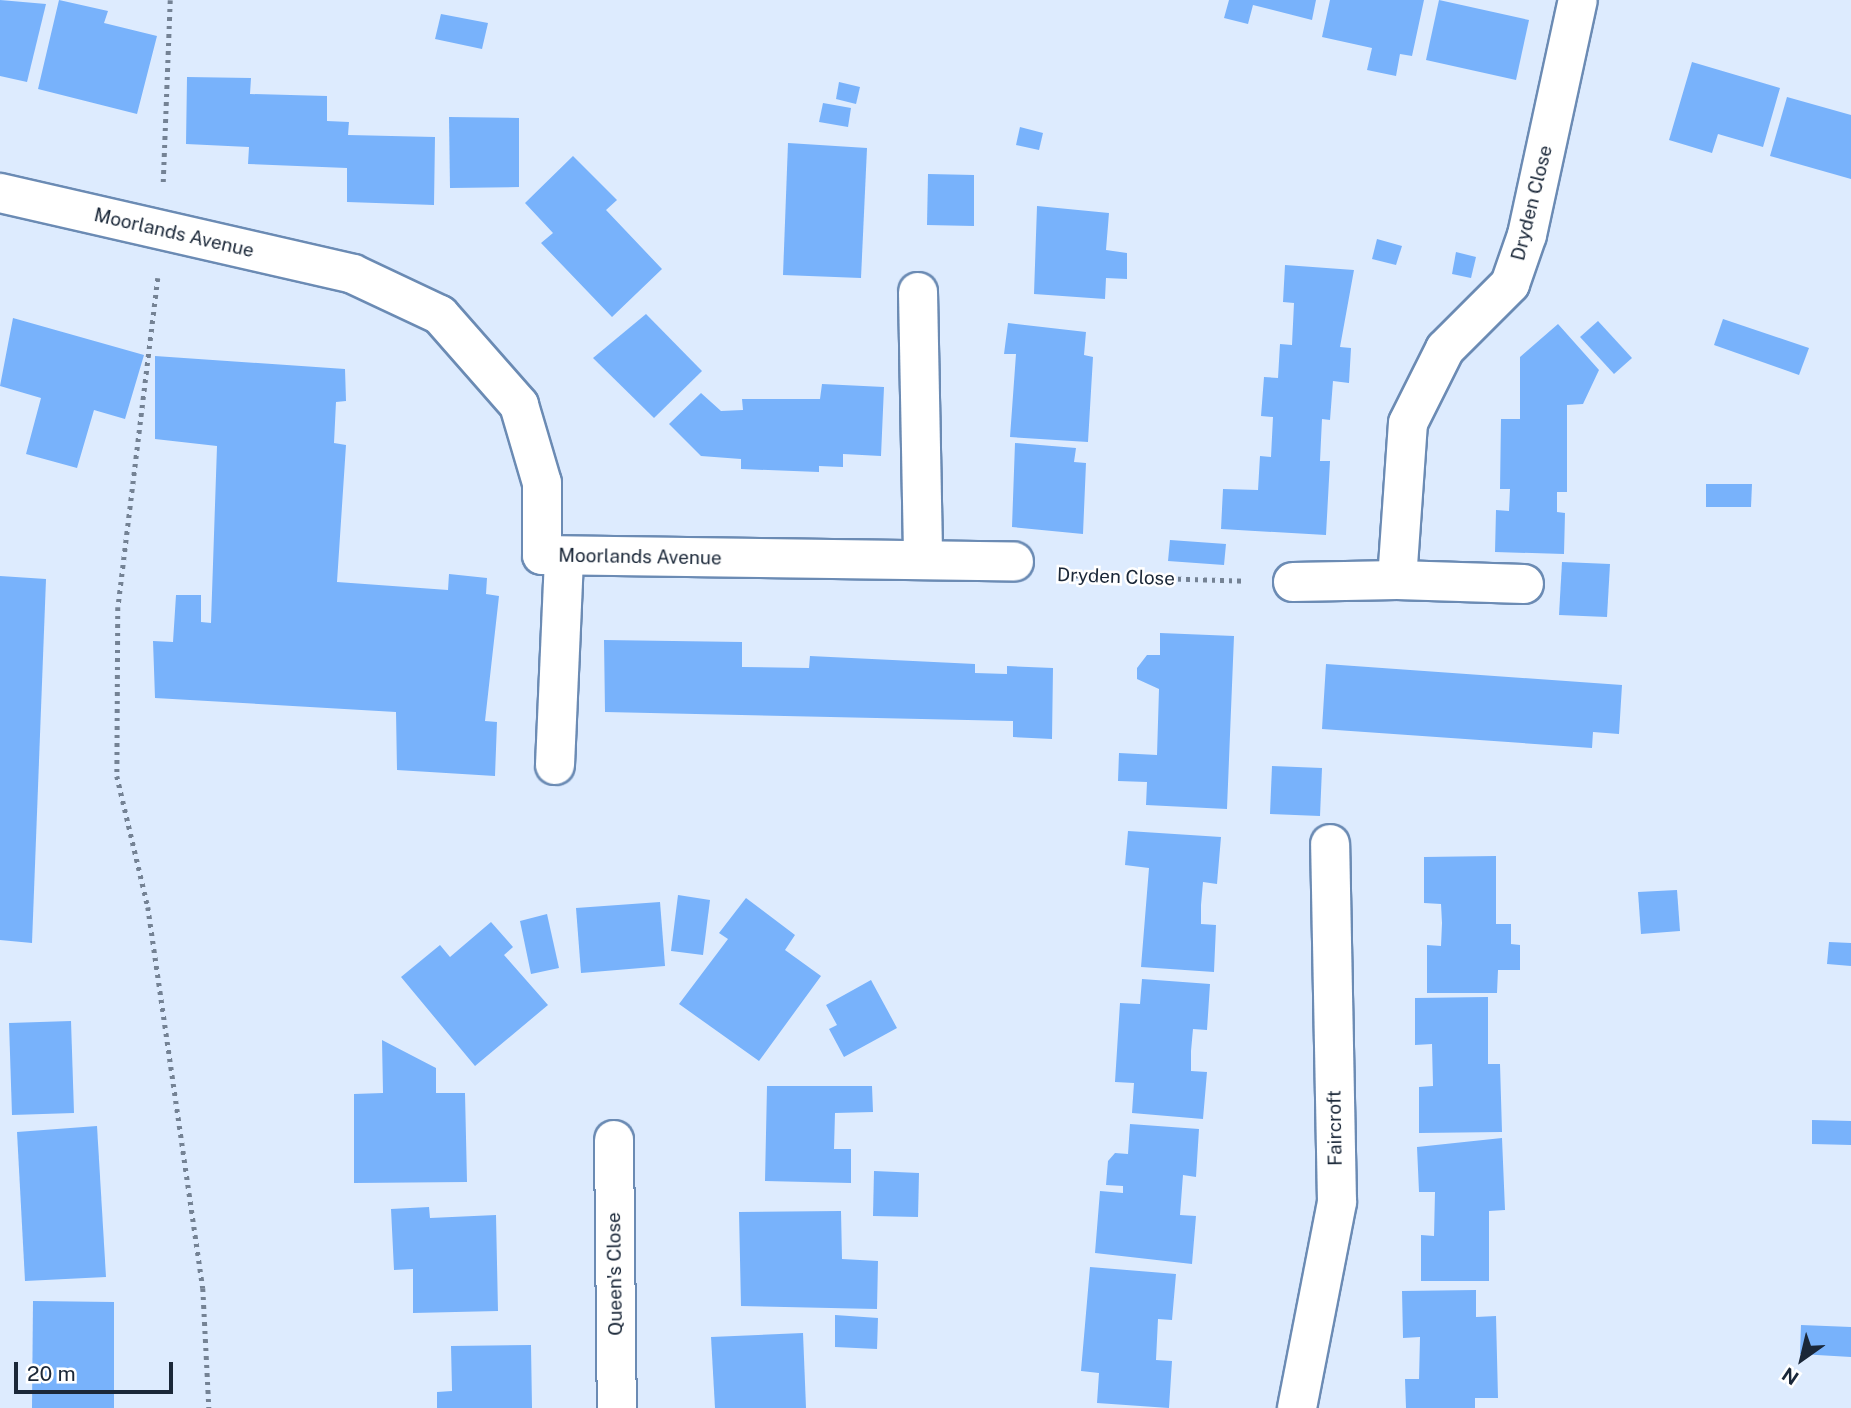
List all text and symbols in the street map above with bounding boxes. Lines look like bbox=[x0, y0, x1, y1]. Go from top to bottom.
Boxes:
street label: Dryden Close bbox=[1507, 143, 1557, 263]
street label: Moorlands Avenue bbox=[92, 203, 256, 263]
street label: Moorlands Avenue bbox=[558, 544, 722, 570]
street label: Dryden Close bbox=[1057, 564, 1175, 590]
street label: Faircroft bbox=[1323, 1090, 1347, 1166]
street label: Queen's Close bbox=[603, 1212, 627, 1336]
north arrow bbox=[1767, 1324, 1837, 1394]
scale bar bbox=[18, 1348, 177, 1392]
text: 20 m bbox=[27, 1361, 76, 1386]
text: N bbox=[1778, 1363, 1803, 1390]

